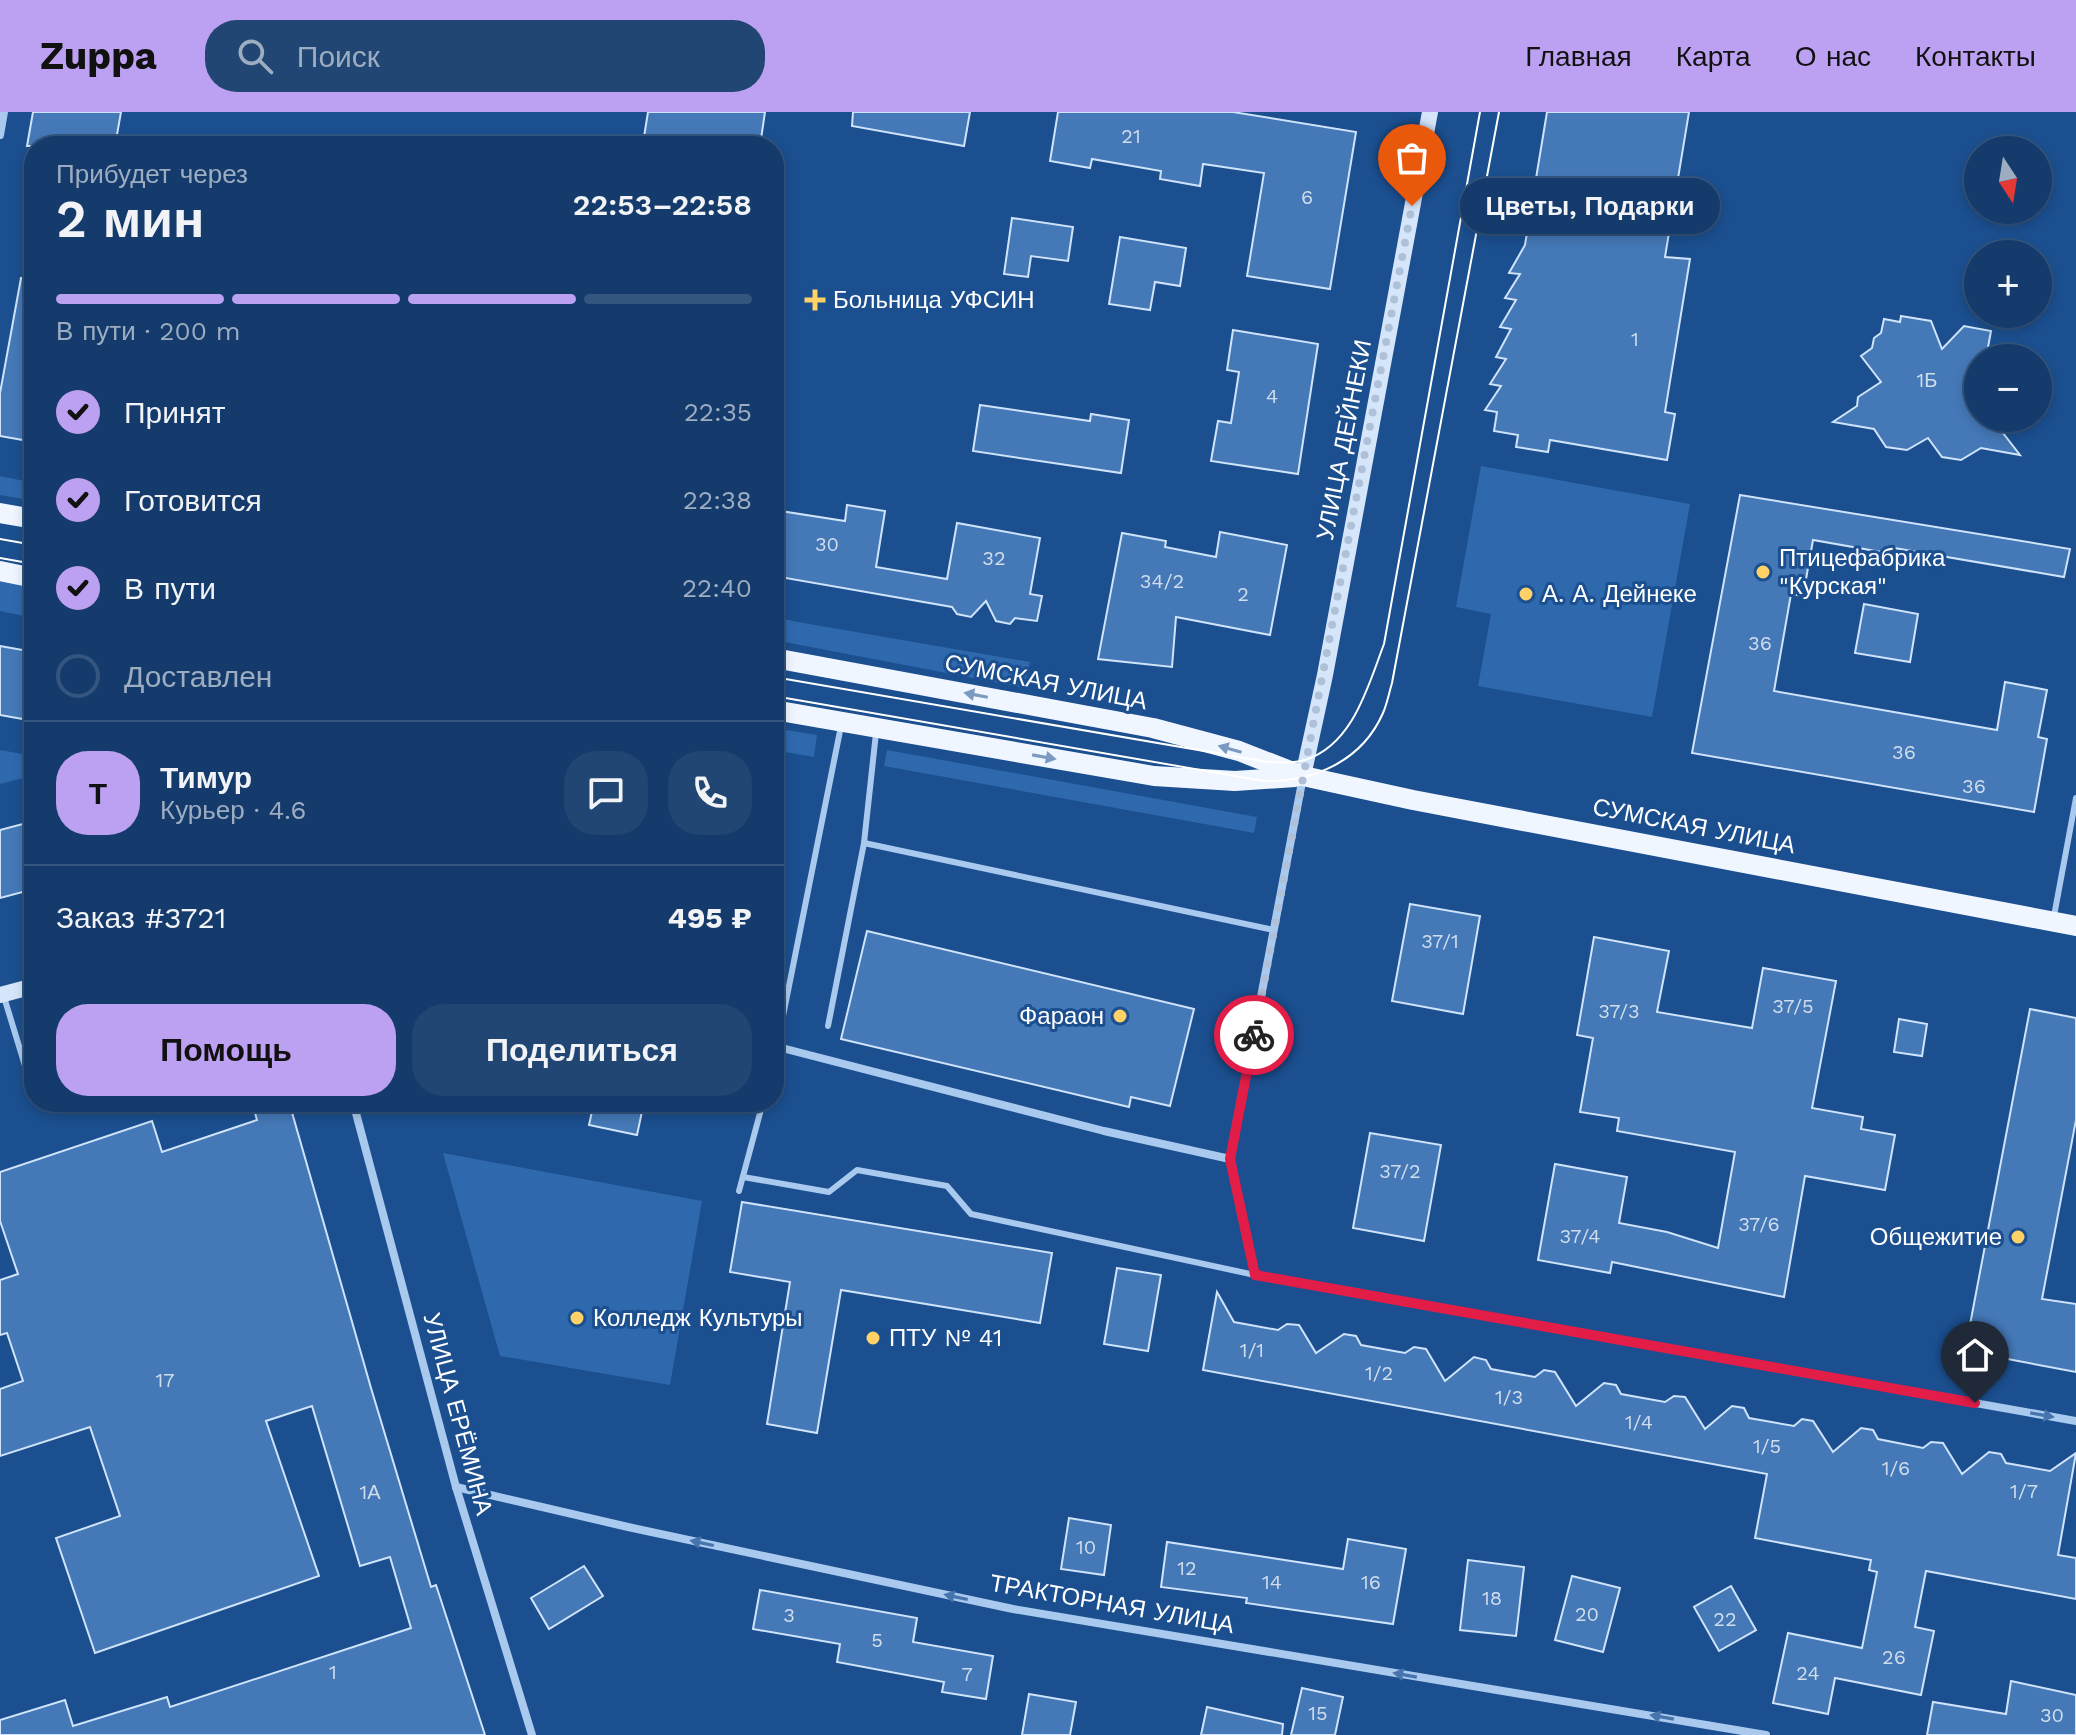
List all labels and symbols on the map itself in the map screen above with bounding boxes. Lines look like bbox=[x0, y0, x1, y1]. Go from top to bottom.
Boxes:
house number: 21 bbox=[1121, 124, 1141, 148]
pin bbox=[1378, 124, 1446, 206]
north arrow bbox=[1964, 136, 2052, 224]
callout: Цветы, Подарки bbox=[1460, 178, 1720, 234]
house number: 6 bbox=[1301, 185, 1313, 209]
place label: Больница УФСИН bbox=[833, 286, 1035, 314]
marker: Больница УФСИН bbox=[804, 289, 826, 311]
house number: 1 bbox=[1631, 327, 1639, 351]
street label: УЛИЦА ДЕЙНЕКИ bbox=[1311, 337, 1377, 543]
house number: 1Б bbox=[1917, 368, 1937, 392]
house number: 4 bbox=[1266, 384, 1278, 408]
house number: 30 bbox=[815, 532, 839, 556]
place label: Птицефабрика "Курская" bbox=[1779, 544, 1946, 600]
house number: 32 bbox=[982, 546, 1006, 570]
marker: Птицефабрика "Курская" bbox=[1754, 563, 1772, 581]
house number: 34/2 bbox=[1140, 569, 1184, 593]
place label: А. А. Дейнеке bbox=[1542, 580, 1697, 608]
house number: 2 bbox=[1237, 582, 1249, 606]
marker: А. А. Дейнеке bbox=[1517, 585, 1535, 603]
house number: 36 bbox=[1748, 631, 1772, 655]
street label: СУМСКАЯ УЛИЦА bbox=[942, 649, 1150, 715]
one-way arrow bbox=[963, 689, 988, 701]
house number: 36 bbox=[1892, 740, 1916, 764]
one-way arrow bbox=[1217, 742, 1242, 754]
one-way arrow bbox=[1032, 751, 1057, 764]
house number: 36 bbox=[1962, 774, 1986, 798]
street label: СУМСКАЯ УЛИЦА bbox=[1590, 793, 1798, 859]
house number: 37/1 bbox=[1421, 929, 1459, 953]
house number: 37/5 bbox=[1772, 994, 1814, 1018]
courier bbox=[1214, 995, 1294, 1075]
house number: 37/3 bbox=[1598, 999, 1640, 1023]
place label: Фараон bbox=[1019, 1002, 1104, 1030]
marker: Фараон bbox=[1111, 1007, 1129, 1025]
house number: 37/2 bbox=[1379, 1159, 1421, 1183]
house number: 37/6 bbox=[1738, 1212, 1780, 1236]
place label: Общежитие bbox=[1870, 1223, 2002, 1251]
house number: 37/4 bbox=[1559, 1224, 1601, 1248]
marker: Общежитие bbox=[2009, 1228, 2027, 1246]
place label: Колледж Культуры bbox=[593, 1304, 803, 1332]
marker: Колледж Культуры bbox=[568, 1309, 586, 1327]
street label: УЛИЦА ЕРЁМИНА bbox=[418, 1310, 498, 1518]
pin bbox=[1941, 1321, 2009, 1403]
place label: ПТУ № 41 bbox=[889, 1324, 1002, 1352]
marker: ПТУ № 41 bbox=[864, 1329, 882, 1347]
house number: 1/1 bbox=[1240, 1338, 1264, 1362]
house number: 1/2 bbox=[1365, 1361, 1393, 1385]
house number: 17 bbox=[155, 1368, 175, 1392]
house number: 1/3 bbox=[1495, 1385, 1523, 1409]
one-way arrow bbox=[2030, 1409, 2055, 1421]
house number: 1/4 bbox=[1625, 1410, 1653, 1434]
house number: 1/5 bbox=[1753, 1434, 1781, 1458]
house number: 1/6 bbox=[1882, 1456, 1910, 1480]
house number: 1/7 bbox=[2010, 1479, 2038, 1503]
house number: 1А bbox=[359, 1480, 381, 1504]
house number: 10 bbox=[1076, 1535, 1096, 1559]
one-way arrow bbox=[689, 1536, 714, 1549]
house number: 12 bbox=[1177, 1556, 1197, 1580]
street label: ТРАКТОРНАЯ УЛИЦА bbox=[988, 1569, 1236, 1639]
house number: 14 bbox=[1262, 1570, 1282, 1594]
house number: 16 bbox=[1361, 1570, 1381, 1594]
house number: 18 bbox=[1482, 1586, 1502, 1610]
one-way arrow bbox=[943, 1590, 968, 1603]
house number: 20 bbox=[1575, 1602, 1599, 1626]
house number: 3 bbox=[783, 1603, 795, 1627]
house number: 22 bbox=[1713, 1607, 1737, 1631]
house number: 5 bbox=[871, 1628, 883, 1652]
house number: 26 bbox=[1882, 1645, 1906, 1669]
house number: 1 bbox=[329, 1660, 337, 1684]
house number: 24 bbox=[1796, 1661, 1820, 1685]
house number: 7 bbox=[961, 1662, 973, 1686]
one-way arrow bbox=[1392, 1668, 1417, 1680]
house number: 15 bbox=[1308, 1701, 1328, 1725]
house number: 30 bbox=[2040, 1703, 2064, 1727]
one-way arrow bbox=[1649, 1711, 1674, 1723]

